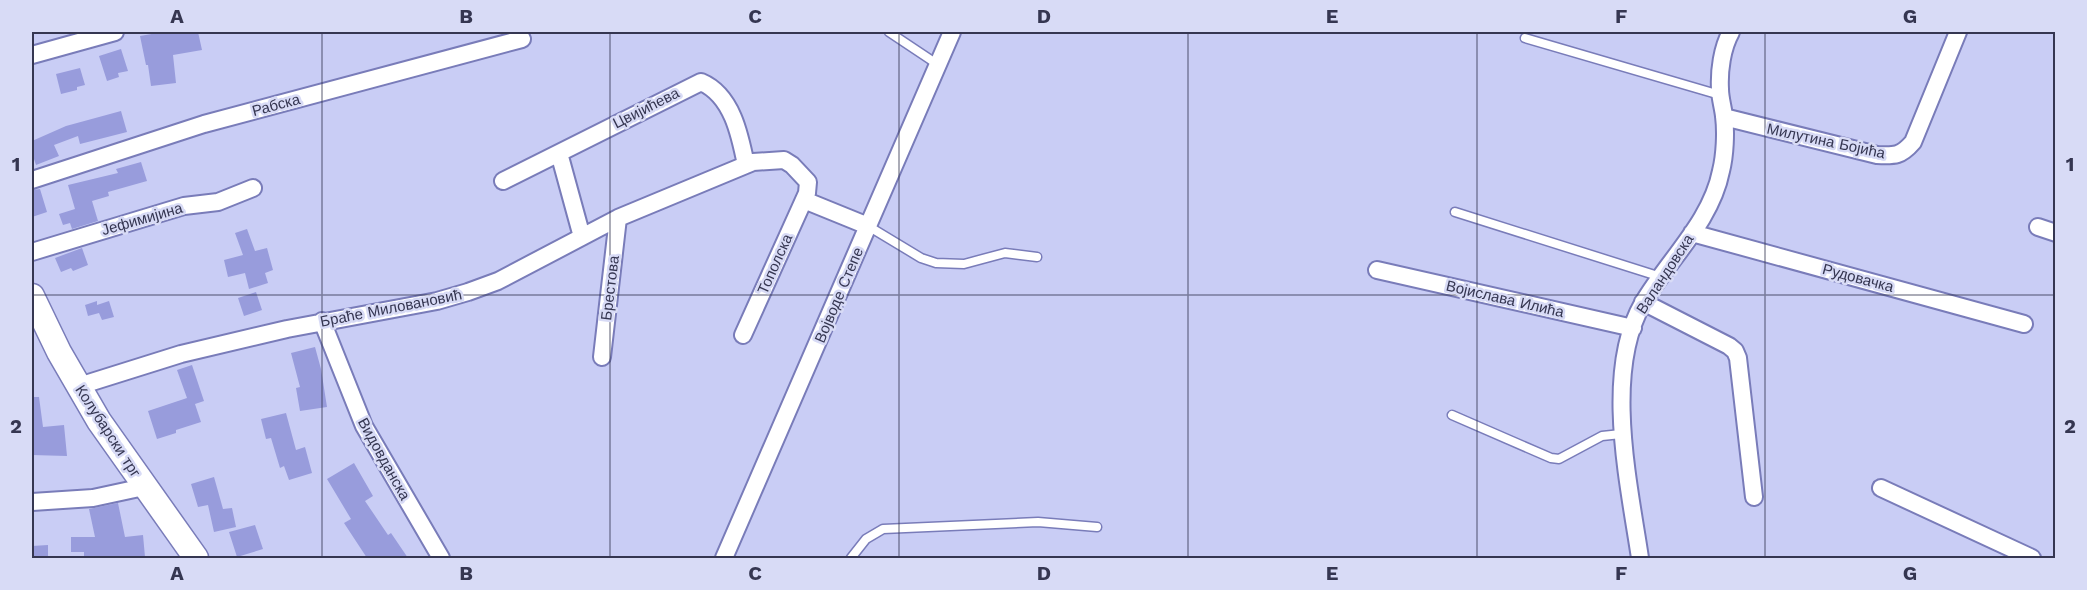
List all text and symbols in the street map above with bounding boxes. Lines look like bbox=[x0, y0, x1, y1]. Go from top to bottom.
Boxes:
text: A bbox=[170, 4, 184, 28]
text: B bbox=[459, 4, 473, 28]
text: C bbox=[748, 4, 762, 28]
text: D bbox=[1037, 4, 1051, 28]
text: E bbox=[1326, 4, 1338, 28]
text: F bbox=[1615, 4, 1627, 28]
text: G bbox=[1903, 4, 1917, 28]
street label: Цвијићева bbox=[610, 83, 683, 132]
street label: Рабска bbox=[250, 90, 303, 120]
street label: Милутина Бојића bbox=[1765, 120, 1888, 162]
text: 1 bbox=[12, 152, 20, 176]
text: 1 bbox=[2066, 152, 2074, 176]
street label: Јефимијина bbox=[99, 199, 185, 239]
street label: Валандовска bbox=[1633, 230, 1698, 317]
street label: Тополска bbox=[754, 231, 796, 297]
street label: Војводе Степе bbox=[811, 245, 867, 345]
street label: Брестова bbox=[597, 254, 623, 321]
street label: Рудовачка bbox=[1820, 260, 1896, 296]
street label: Војислава Илића bbox=[1444, 277, 1566, 321]
street label: Браће Миловановић bbox=[319, 285, 463, 331]
street label: Колубарски трг bbox=[71, 382, 145, 481]
text: 2 bbox=[10, 414, 22, 438]
text: 2 bbox=[2064, 414, 2076, 438]
street label: Видовданска bbox=[354, 415, 414, 504]
text: A bbox=[170, 561, 184, 585]
text: B bbox=[459, 561, 473, 585]
text: C bbox=[748, 561, 762, 585]
text: D bbox=[1037, 561, 1051, 585]
text: E bbox=[1326, 561, 1338, 585]
text: F bbox=[1615, 561, 1627, 585]
text: G bbox=[1903, 561, 1917, 585]

